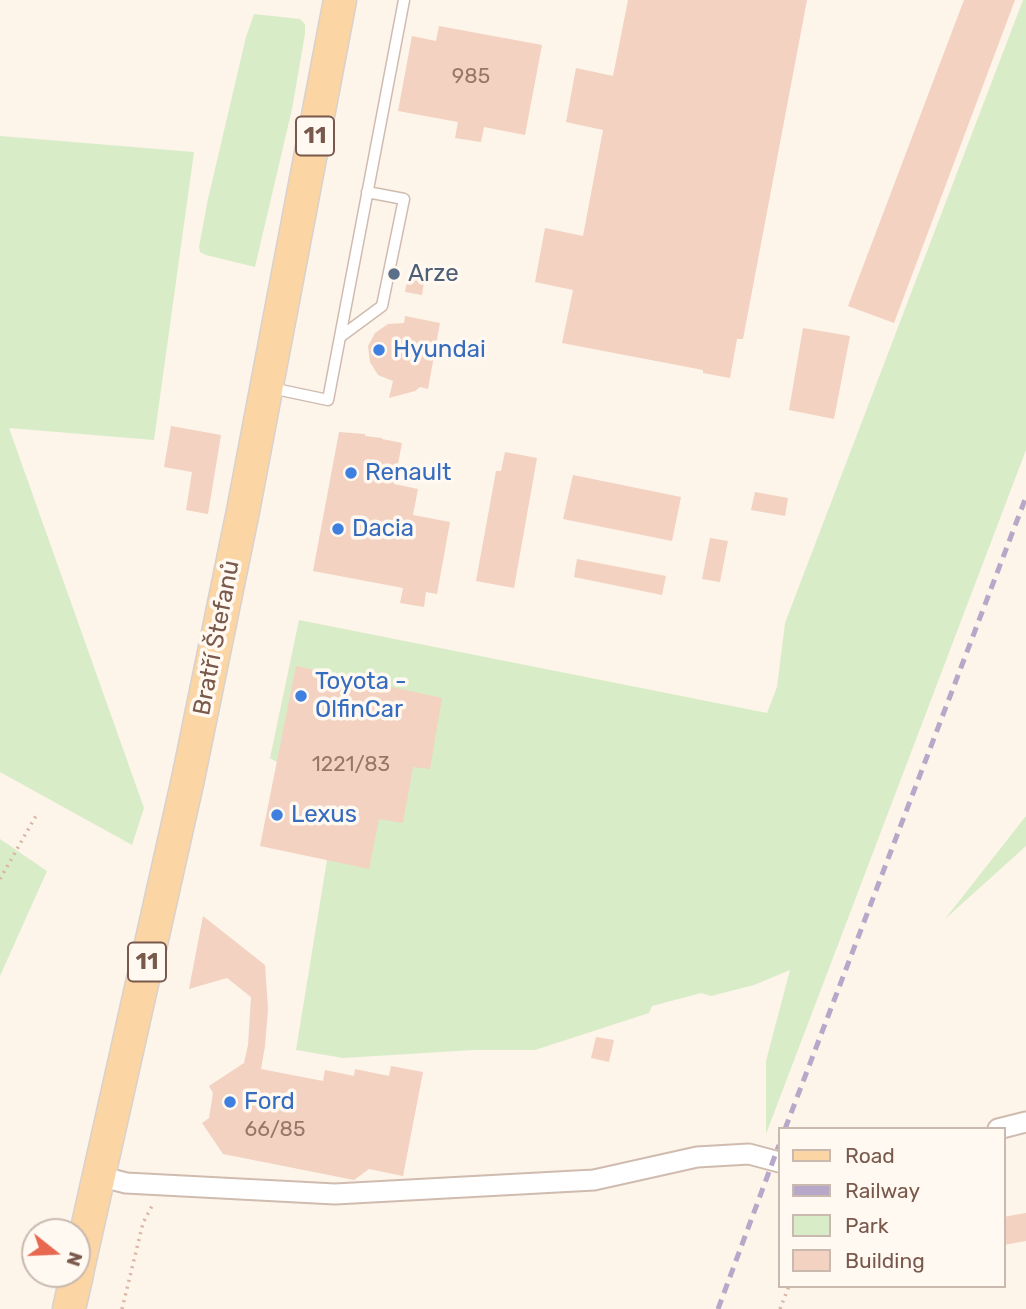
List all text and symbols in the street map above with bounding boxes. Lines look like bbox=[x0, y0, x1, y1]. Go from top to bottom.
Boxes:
house number: 985 bbox=[452, 64, 490, 90]
road number: 11 bbox=[296, 116, 334, 155]
place label: Arze bbox=[408, 260, 459, 288]
marker: Arze bbox=[386, 266, 402, 282]
place label: Hyundai bbox=[393, 336, 486, 364]
marker: Hyundai bbox=[371, 342, 387, 358]
place label: Renault bbox=[365, 459, 451, 487]
marker: Renault bbox=[343, 465, 359, 481]
place label: Dacia bbox=[352, 515, 414, 543]
marker: Dacia bbox=[330, 521, 346, 537]
street label: Bratří Štefanů bbox=[188, 558, 246, 718]
place label: Toyota - OlfinCar bbox=[315, 668, 406, 724]
marker: Toyota - OlfinCar bbox=[293, 688, 309, 704]
house number: 1221/83 bbox=[312, 752, 390, 778]
place label: Lexus bbox=[291, 801, 357, 829]
marker: Lexus bbox=[269, 807, 285, 823]
road number: 11 bbox=[128, 942, 166, 981]
place label: Ford bbox=[244, 1088, 295, 1116]
marker: Ford bbox=[222, 1094, 238, 1110]
house number: 66/85 bbox=[245, 1117, 305, 1143]
legend bbox=[778, 1127, 1005, 1288]
text: Road bbox=[845, 1143, 895, 1168]
text: Railway bbox=[845, 1178, 920, 1203]
text: Park bbox=[845, 1213, 889, 1238]
north arrow bbox=[21, 1218, 91, 1288]
text: Building bbox=[845, 1248, 925, 1273]
text: N bbox=[61, 1249, 88, 1269]

